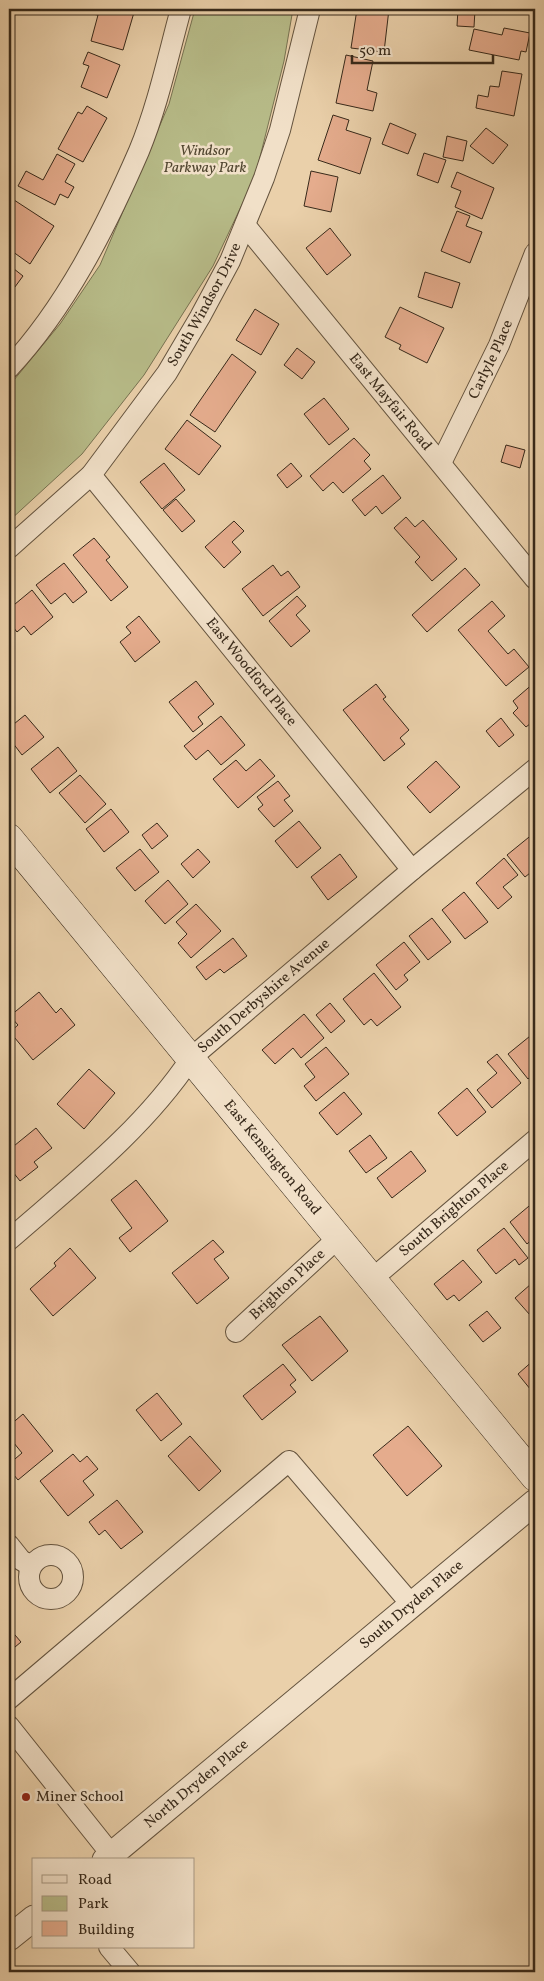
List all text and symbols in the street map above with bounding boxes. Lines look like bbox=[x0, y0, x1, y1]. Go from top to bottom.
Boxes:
scale bar bbox=[352, 32, 493, 64]
text: 50 m bbox=[359, 41, 391, 62]
park label: Windsor Parkway Park bbox=[163, 141, 247, 179]
street label: South Windsor Drive bbox=[162, 240, 247, 371]
street label: Carlyle Place bbox=[463, 317, 518, 403]
street label: East Mayfair Road bbox=[344, 349, 436, 455]
street label: East Woodford Place bbox=[201, 613, 302, 731]
street label: South Derbyshire Avenue bbox=[193, 934, 335, 1058]
street label: East Kensington Road bbox=[218, 1096, 326, 1220]
street label: South Brighton Place bbox=[395, 1156, 514, 1262]
street label: Brighton Place bbox=[245, 1244, 330, 1325]
street label: South Dryden Place bbox=[355, 1555, 468, 1654]
street label: North Dryden Place bbox=[140, 1734, 253, 1834]
place label: Miner School bbox=[36, 1787, 124, 1808]
marker: Miner School bbox=[20, 1791, 32, 1803]
legend bbox=[32, 1858, 195, 1948]
text: Road bbox=[78, 1870, 112, 1891]
text: Park bbox=[78, 1894, 109, 1915]
text: Building bbox=[78, 1920, 135, 1941]

